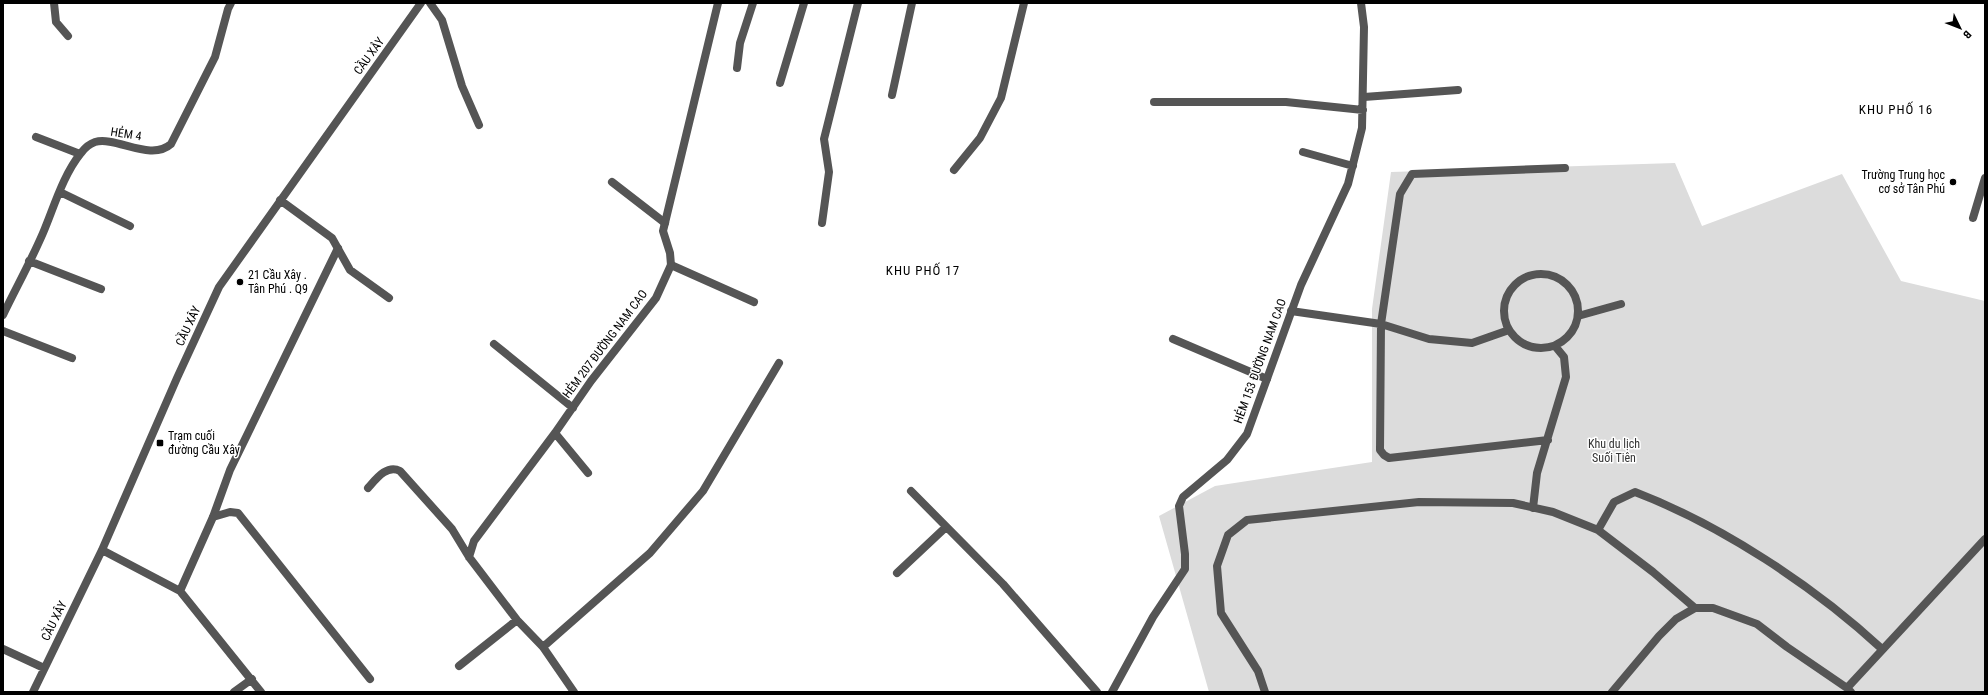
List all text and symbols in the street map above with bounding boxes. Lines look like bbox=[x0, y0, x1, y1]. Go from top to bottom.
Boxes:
north arrow bbox=[1940, 8, 1980, 48]
text: B bbox=[1960, 28, 1974, 41]
street label: CẦU XÂY bbox=[349, 33, 388, 77]
district label: KHU PHỐ 16 bbox=[1859, 101, 1933, 117]
street label: HẺM 4 bbox=[110, 123, 143, 143]
place label: Trường Trung học cơ sở Tân Phú bbox=[1862, 168, 1945, 196]
marker: Trường Trung học cơ sở Tân Phú bbox=[1948, 177, 1958, 187]
district label: KHU PHỐ 17 bbox=[886, 262, 960, 278]
place label: 21 Cầu Xây . Tân Phú . Q9 bbox=[248, 268, 308, 296]
marker: 21 Cầu Xây . Tân Phú . Q9 bbox=[235, 277, 245, 287]
street label: HẺM 207 ĐƯỜNG NAM CAO bbox=[558, 286, 650, 401]
street label: HẺM 153 ĐƯỜNG NAM CAO bbox=[1229, 296, 1289, 425]
street label: CẦU XÂY bbox=[171, 302, 204, 348]
place label: Trạm cuối đường Cầu Xây bbox=[168, 429, 240, 457]
park label: Khu du lịch Suối Tiên bbox=[1588, 437, 1640, 465]
marker: Trạm cuối đường Cầu Xây bbox=[155, 438, 165, 448]
street label: CẦU XÂY bbox=[37, 597, 70, 643]

